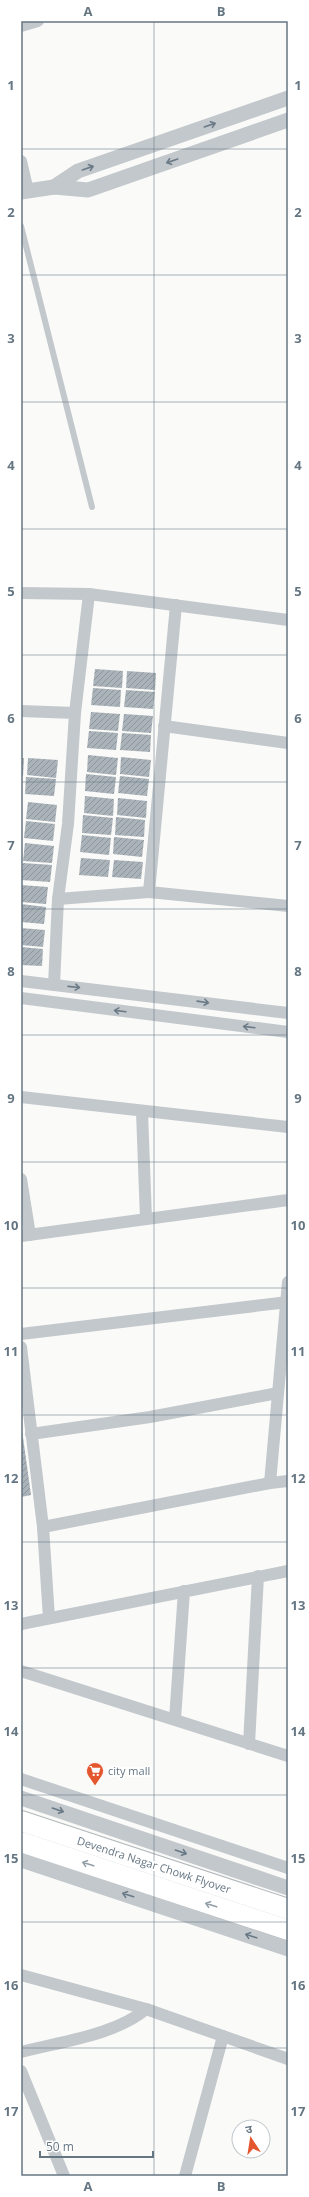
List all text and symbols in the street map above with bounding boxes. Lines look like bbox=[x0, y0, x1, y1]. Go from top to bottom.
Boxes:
text: A bbox=[84, 2, 93, 20]
text: B bbox=[217, 2, 226, 20]
text: 1 bbox=[7, 76, 15, 94]
text: 1 bbox=[294, 76, 302, 94]
one-way arrow bbox=[204, 120, 216, 128]
one-way arrow bbox=[166, 157, 178, 165]
one-way arrow bbox=[81, 163, 93, 171]
text: 2 bbox=[7, 203, 15, 221]
text: 2 bbox=[294, 203, 302, 221]
text: 3 bbox=[7, 329, 15, 347]
text: 3 bbox=[294, 329, 302, 347]
text: 4 bbox=[7, 456, 15, 474]
text: 4 bbox=[294, 456, 302, 474]
text: 5 bbox=[7, 582, 15, 600]
text: 5 bbox=[294, 582, 302, 600]
text: 6 bbox=[7, 709, 15, 727]
text: 6 bbox=[294, 709, 302, 727]
text: 7 bbox=[7, 836, 15, 854]
text: 7 bbox=[294, 836, 302, 854]
text: 8 bbox=[7, 962, 15, 980]
text: 8 bbox=[294, 962, 302, 980]
one-way arrow bbox=[67, 983, 80, 991]
one-way arrow bbox=[196, 998, 209, 1006]
one-way arrow bbox=[114, 1007, 127, 1015]
one-way arrow bbox=[243, 1023, 256, 1031]
text: 9 bbox=[7, 1089, 15, 1107]
text: 9 bbox=[294, 1089, 302, 1107]
text: 10 bbox=[4, 1216, 18, 1234]
text: 10 bbox=[291, 1216, 305, 1234]
text: 11 bbox=[4, 1342, 18, 1360]
text: 11 bbox=[291, 1342, 305, 1360]
text: 12 bbox=[4, 1469, 19, 1487]
text: 12 bbox=[291, 1469, 306, 1487]
text: 13 bbox=[4, 1596, 18, 1614]
text: 13 bbox=[291, 1596, 305, 1614]
text: 14 bbox=[4, 1722, 19, 1740]
text: 14 bbox=[291, 1722, 306, 1740]
supermarket icon: city mall bbox=[85, 1761, 105, 1786]
place label: city mall bbox=[108, 1763, 150, 1778]
one-way arrow bbox=[51, 1807, 64, 1814]
street label: Devendra Nagar Chowk Flyover bbox=[75, 1833, 233, 1897]
text: 15 bbox=[4, 1849, 18, 1867]
one-way arrow bbox=[175, 1849, 188, 1856]
text: 15 bbox=[291, 1849, 305, 1867]
one-way arrow bbox=[81, 1860, 94, 1867]
one-way arrow bbox=[122, 1891, 134, 1899]
one-way arrow bbox=[205, 1901, 218, 1908]
one-way arrow bbox=[245, 1932, 257, 1940]
text: 16 bbox=[4, 1976, 19, 1994]
text: 16 bbox=[291, 1976, 306, 1994]
text: 17 bbox=[4, 2102, 19, 2120]
text: 17 bbox=[291, 2102, 306, 2120]
north arrow bbox=[231, 2119, 271, 2159]
text: उ bbox=[244, 2121, 254, 2137]
scale bar bbox=[40, 2133, 153, 2159]
text: 50 m bbox=[46, 2138, 74, 2155]
text: A bbox=[84, 2177, 93, 2195]
text: B bbox=[217, 2177, 226, 2195]

